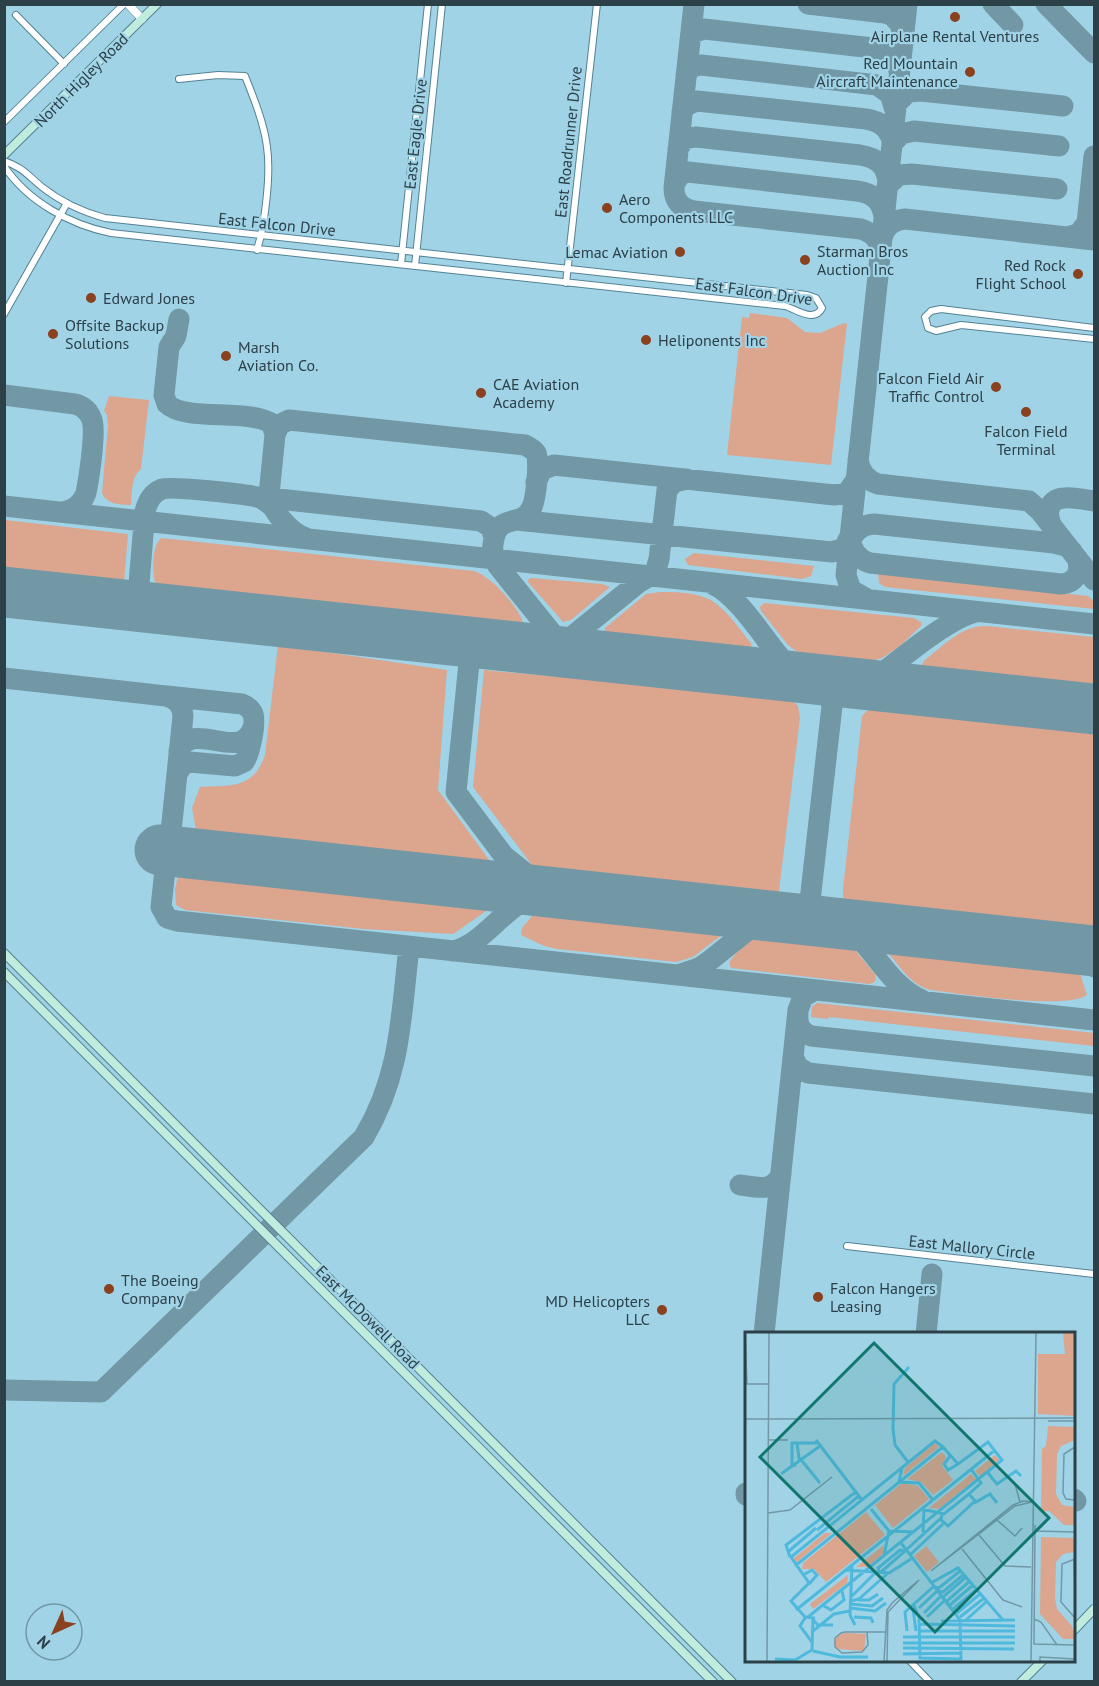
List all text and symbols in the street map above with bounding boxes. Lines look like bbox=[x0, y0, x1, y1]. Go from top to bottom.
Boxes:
marker: Airplane Rental Ventures bbox=[948, 10, 962, 24]
place label: Airplane Rental Ventures bbox=[871, 26, 1039, 46]
street label: North Higley Road bbox=[30, 29, 132, 131]
place label: Red Mountain Aircraft Maintenance bbox=[816, 53, 958, 91]
street label: East Roadrunner Drive bbox=[550, 65, 586, 219]
marker: Red Mountain Aircraft Maintenance bbox=[963, 65, 977, 79]
street label: East Eagle Drive bbox=[399, 78, 431, 190]
place label: Aero Components LLC bbox=[619, 189, 733, 227]
marker: Aero Components LLC bbox=[600, 201, 614, 215]
street label: East Falcon Drive bbox=[217, 208, 337, 240]
place label: Starman Bros Auction Inc bbox=[817, 241, 909, 279]
place label: Lemac Aviation bbox=[565, 242, 668, 262]
marker: Lemac Aviation bbox=[673, 245, 687, 259]
marker: Starman Bros Auction Inc bbox=[798, 253, 812, 267]
place label: Red Rock Flight School bbox=[975, 255, 1066, 293]
marker: Red Rock Flight School bbox=[1071, 267, 1085, 281]
street label: East Falcon Drive bbox=[694, 273, 814, 309]
place label: Edward Jones bbox=[103, 288, 195, 308]
marker: Edward Jones bbox=[84, 291, 98, 305]
place label: Offsite Backup Solutions bbox=[65, 315, 164, 353]
marker: Offsite Backup Solutions bbox=[46, 327, 60, 341]
place label: Heliponents Inc bbox=[658, 330, 766, 350]
marker: Heliponents Inc bbox=[639, 333, 653, 347]
place label: Marsh Aviation Co. bbox=[238, 337, 318, 375]
marker: Marsh Aviation Co. bbox=[219, 349, 233, 363]
place label: Falcon Field Air Traffic Control bbox=[878, 368, 985, 406]
place label: CAE Aviation Academy bbox=[493, 374, 579, 412]
marker: Falcon Field Air Traffic Control bbox=[989, 380, 1003, 394]
marker: CAE Aviation Academy bbox=[474, 386, 488, 400]
marker: Falcon Field Terminal bbox=[1019, 405, 1033, 419]
place label: Falcon Field Terminal bbox=[984, 421, 1068, 459]
street label: East Mallory Circle bbox=[908, 1230, 1036, 1264]
street label: East McDowell Road bbox=[312, 1261, 424, 1373]
place label: The Boeing Company bbox=[121, 1270, 199, 1308]
place label: Falcon Hangers Leasing bbox=[830, 1278, 936, 1316]
marker: The Boeing Company bbox=[102, 1282, 116, 1296]
marker: Falcon Hangers Leasing bbox=[811, 1290, 825, 1304]
place label: MD Helicopters LLC bbox=[545, 1291, 650, 1329]
marker: MD Helicopters LLC bbox=[655, 1303, 669, 1317]
inset map bbox=[745, 1332, 1075, 1662]
north arrow bbox=[24, 1602, 84, 1662]
text: N bbox=[33, 1632, 54, 1653]

